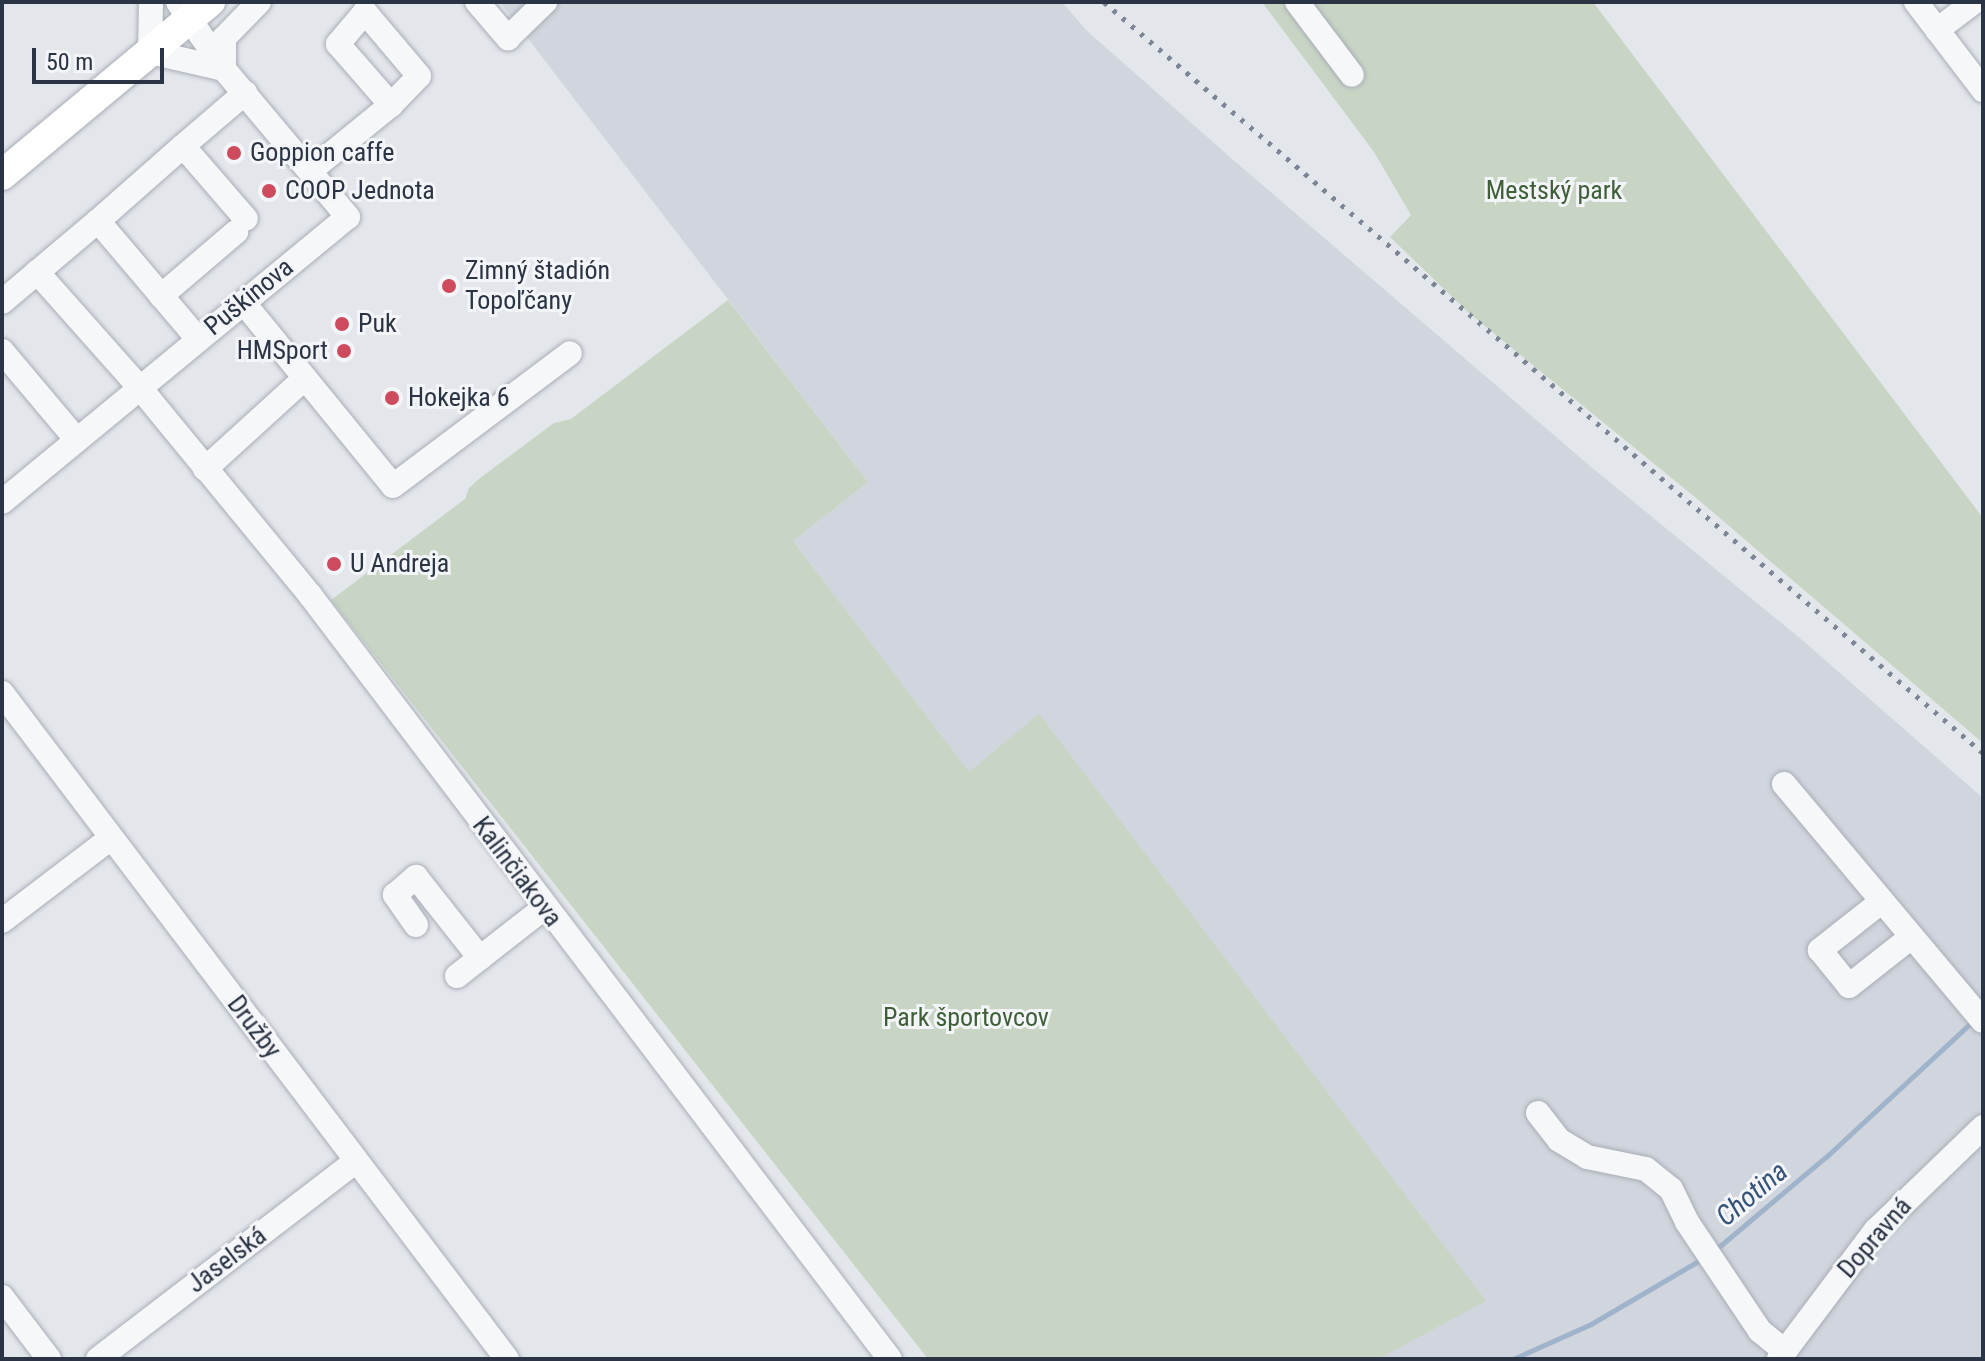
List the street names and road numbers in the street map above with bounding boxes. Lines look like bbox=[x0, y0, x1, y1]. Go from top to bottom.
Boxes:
street label: Puškinova bbox=[198, 252, 300, 342]
street label: Kalinčiakova bbox=[466, 811, 568, 933]
street label: Družby bbox=[220, 990, 288, 1064]
street label: Dopravná bbox=[1832, 1191, 1918, 1285]
street label: Jaselská bbox=[181, 1220, 273, 1300]

